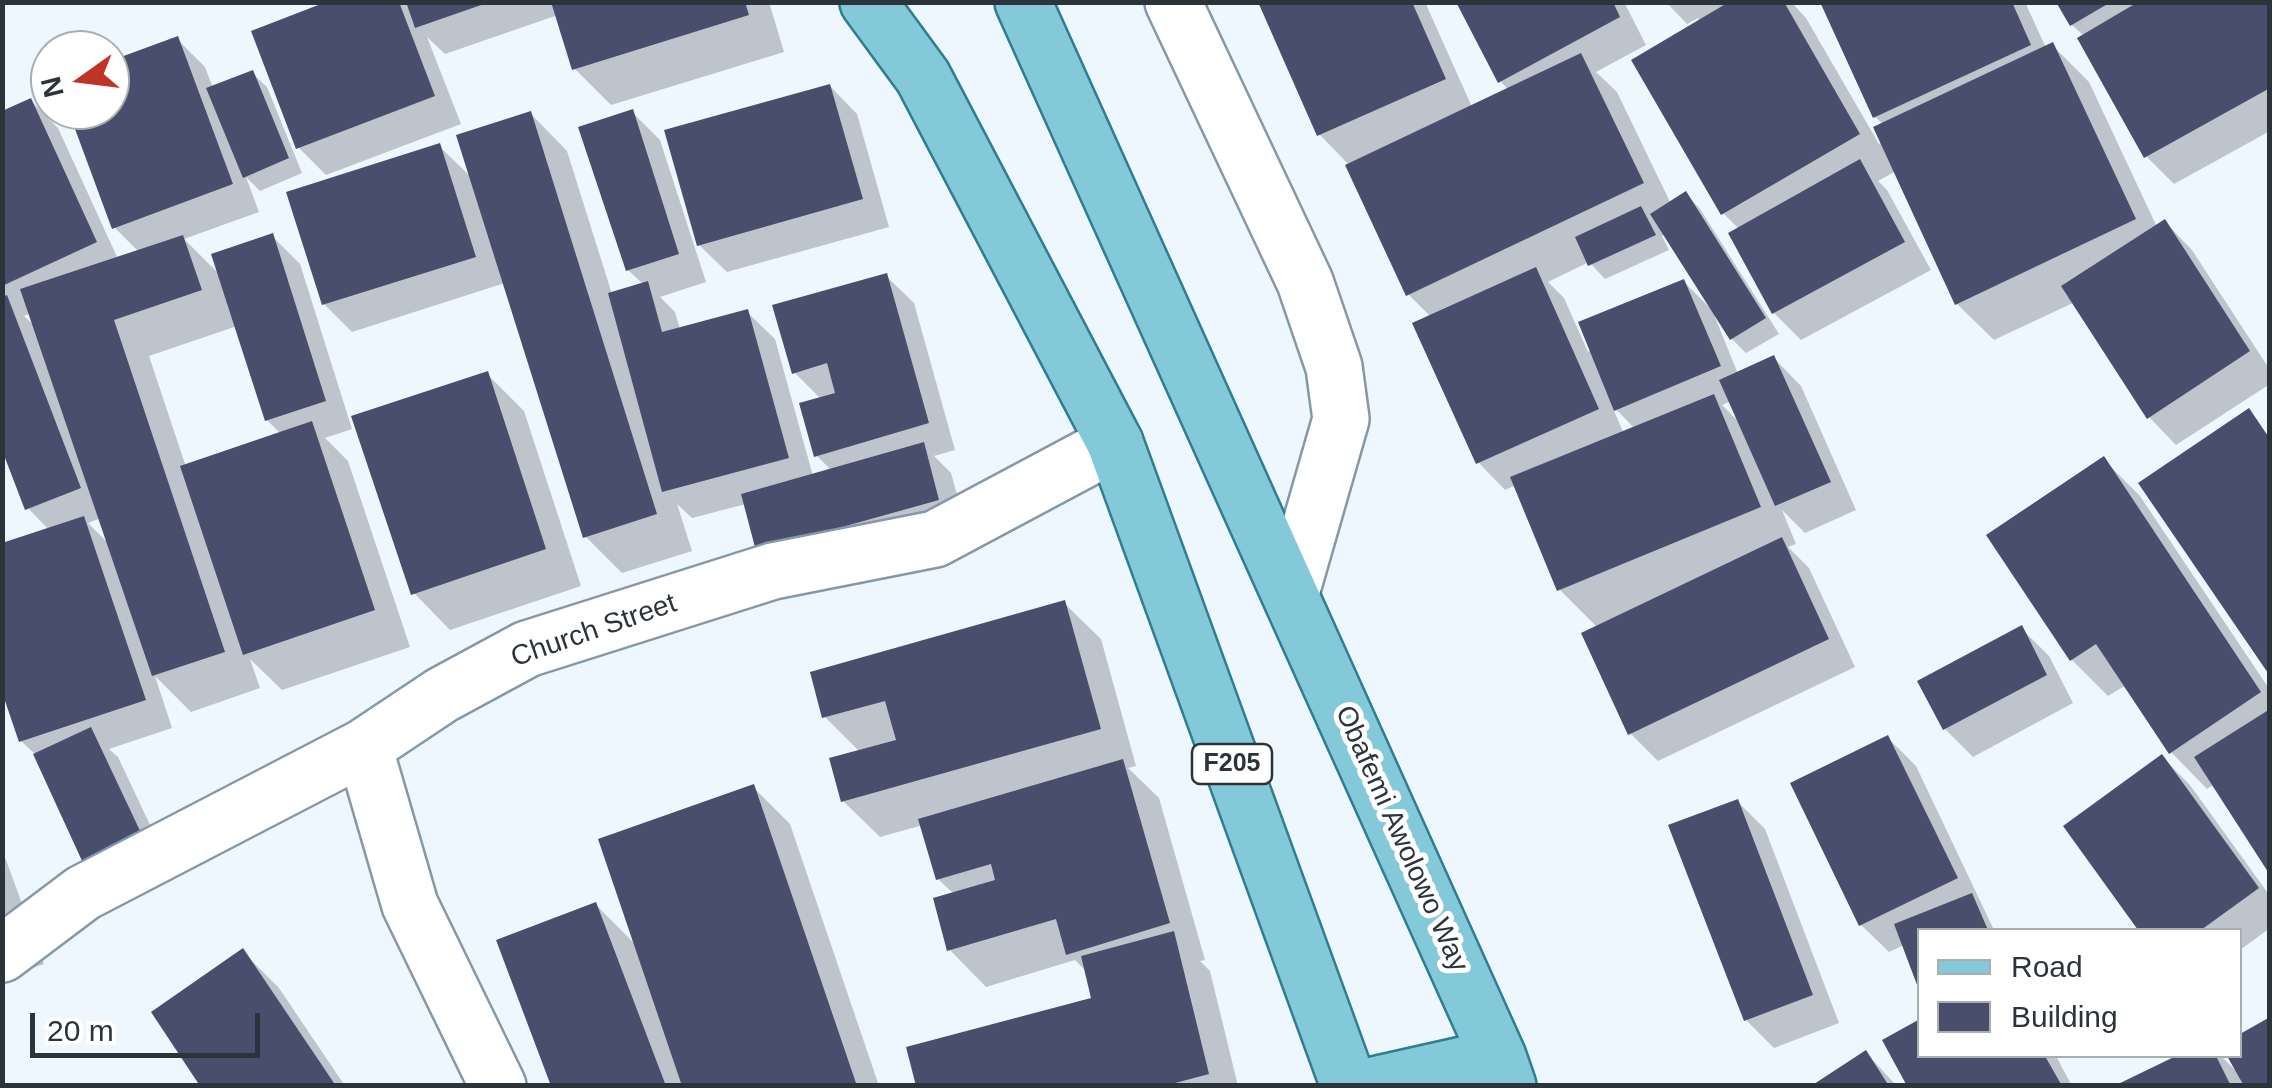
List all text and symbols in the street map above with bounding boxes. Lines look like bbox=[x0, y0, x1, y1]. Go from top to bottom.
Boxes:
north arrow bbox=[30, 30, 130, 130]
text: N bbox=[35, 73, 70, 100]
street label: Church Street bbox=[507, 587, 681, 675]
street label: Obafemi Awolowo Way bbox=[1327, 701, 1475, 977]
road number: F205 bbox=[1192, 744, 1272, 784]
legend bbox=[1917, 928, 2242, 1058]
text: Road bbox=[2011, 950, 2083, 983]
scale bar bbox=[35, 993, 265, 1055]
text: Building bbox=[2011, 1000, 2118, 1033]
text: 20 m bbox=[47, 1014, 114, 1047]

